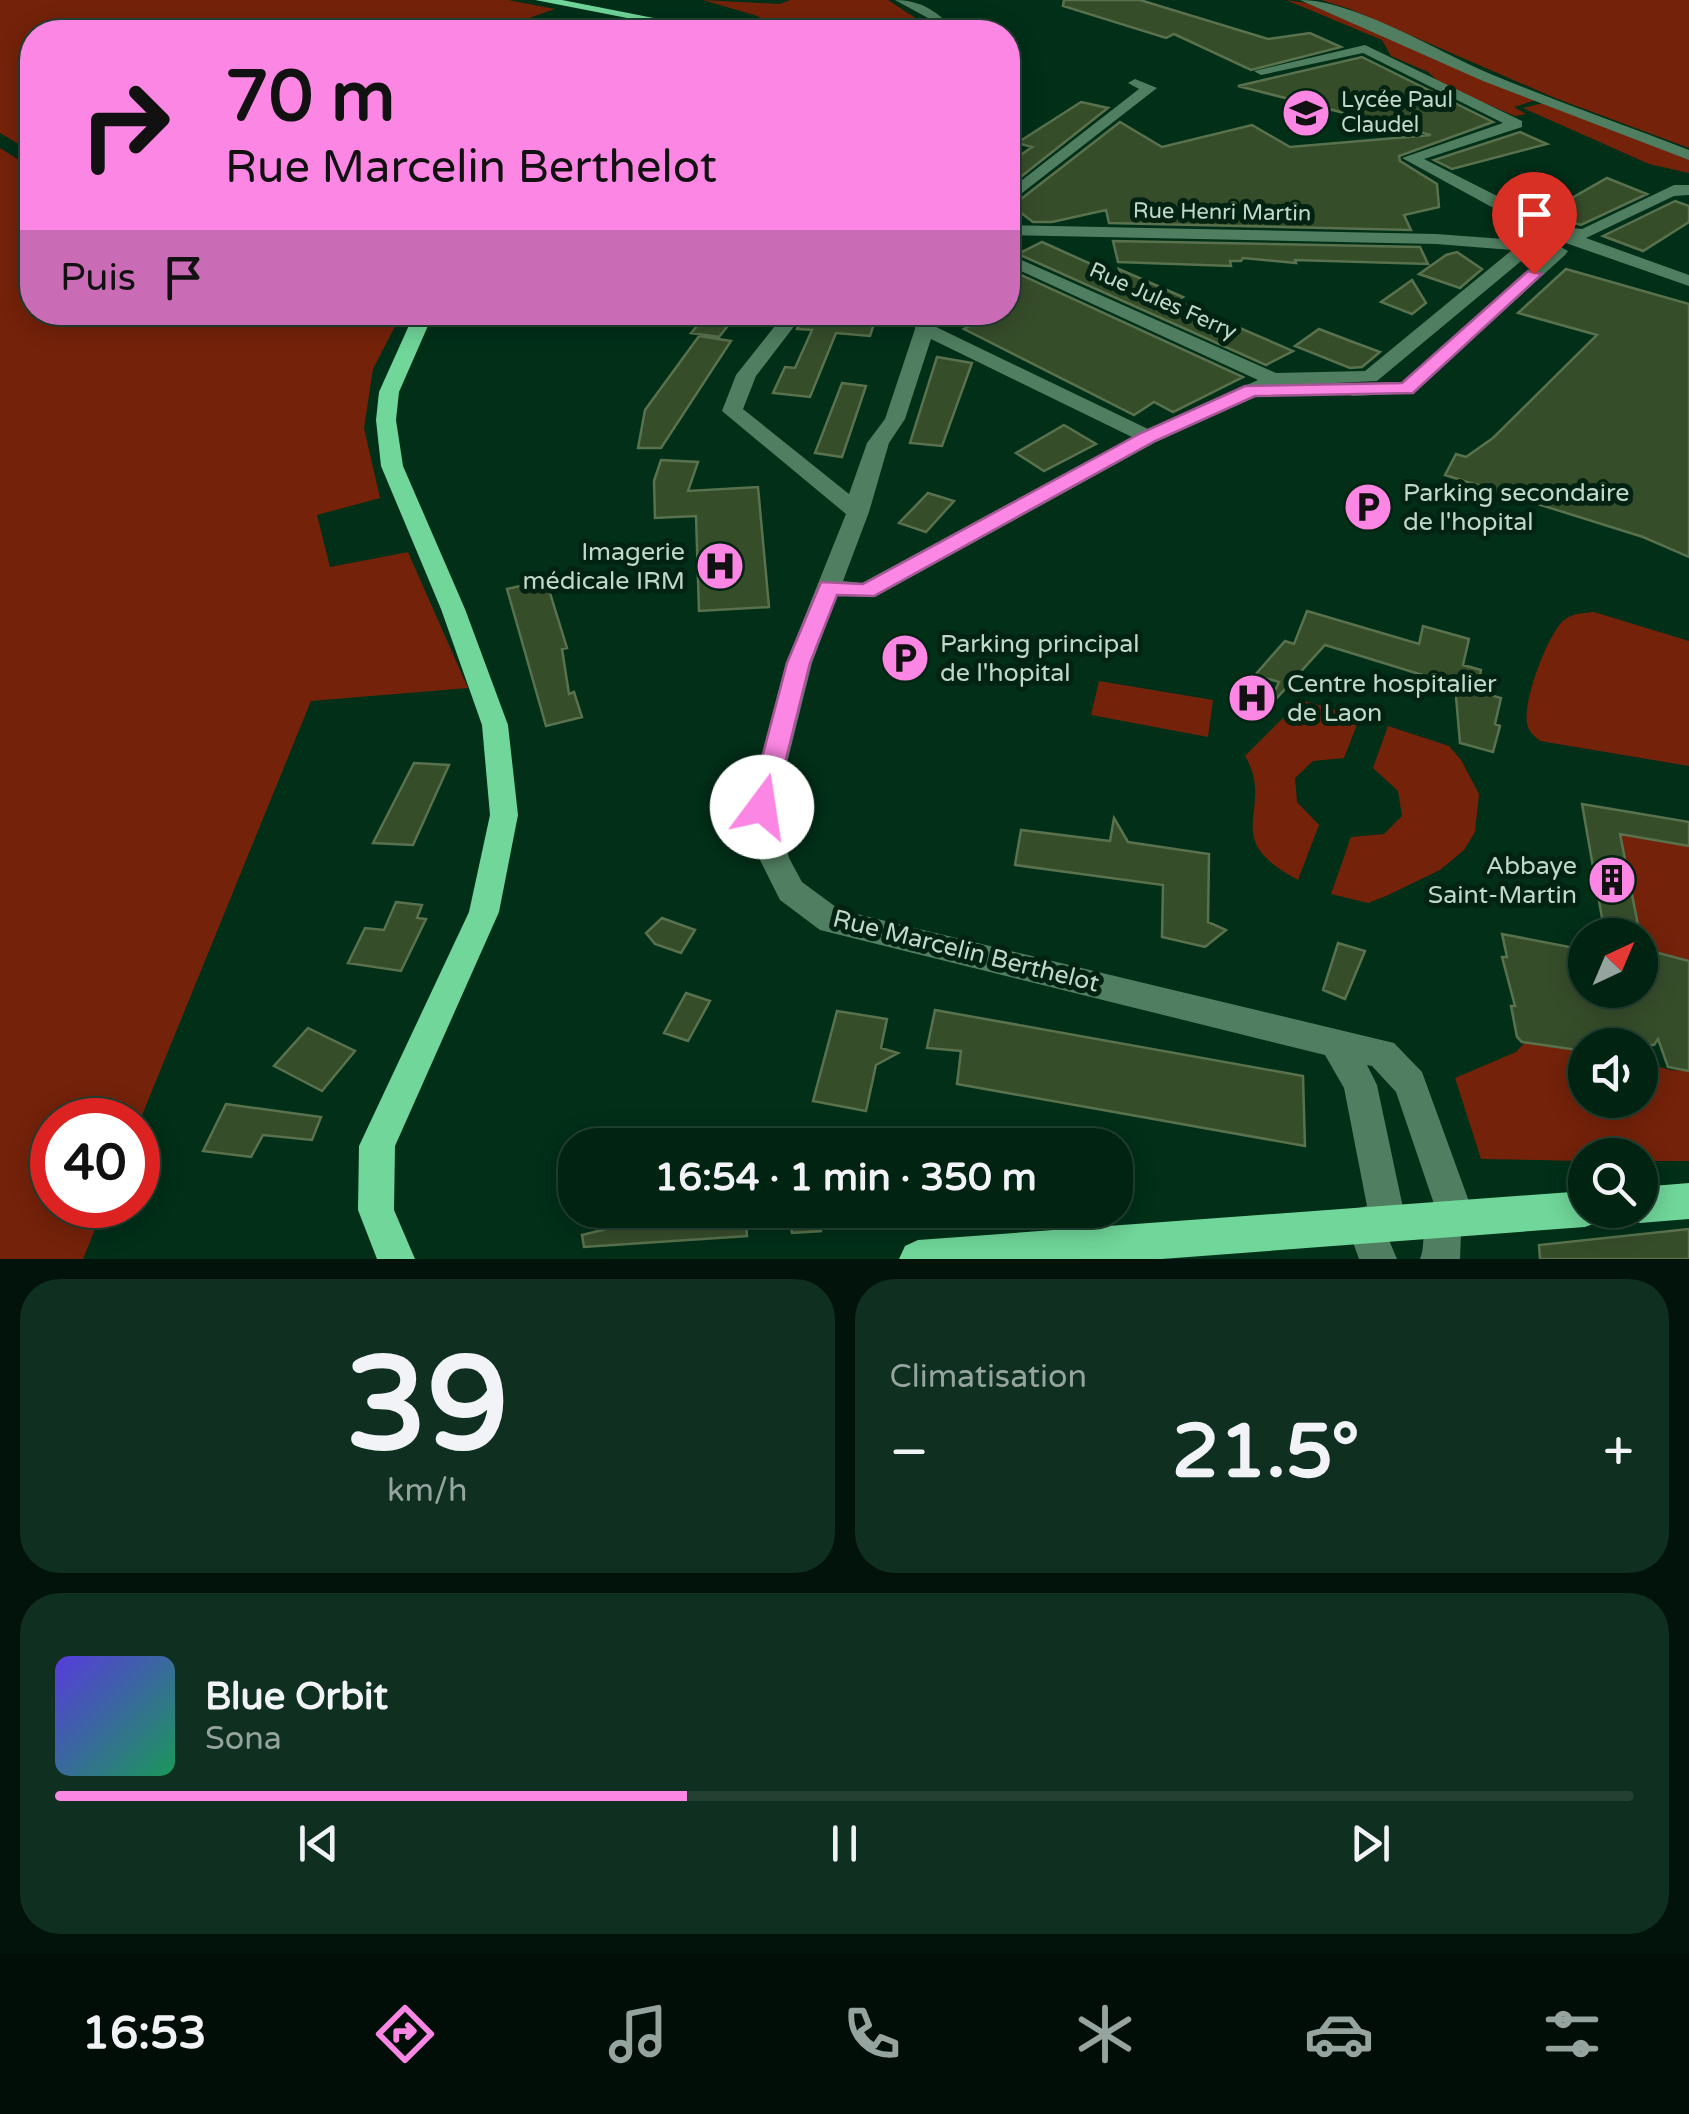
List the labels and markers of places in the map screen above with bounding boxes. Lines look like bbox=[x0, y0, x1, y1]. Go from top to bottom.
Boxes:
school or university icon: Lycée Paul Claudel bbox=[1280, 87, 1332, 139]
place label: Lycée Paul Claudel bbox=[1341, 87, 1453, 138]
pin bbox=[1492, 172, 1577, 275]
place label: Parking secondaire de l'hopital bbox=[1403, 478, 1629, 537]
parking icon: Parking secondaire de l'hopital bbox=[1342, 481, 1394, 533]
place label: Imagerie médicale IRM bbox=[523, 537, 685, 596]
hospital icon: Imagerie médicale IRM bbox=[694, 540, 746, 592]
place label: Parking principal de l'hopital bbox=[940, 629, 1140, 688]
parking icon: Parking principal de l'hopital bbox=[879, 632, 931, 684]
place label: Centre hospitalier de Laon bbox=[1287, 669, 1497, 728]
hospital icon: Centre hospitalier de Laon bbox=[1226, 672, 1278, 724]
place label: Abbaye Saint-Martin bbox=[1428, 851, 1577, 910]
building icon: Abbaye Saint-Martin bbox=[1586, 854, 1638, 906]

